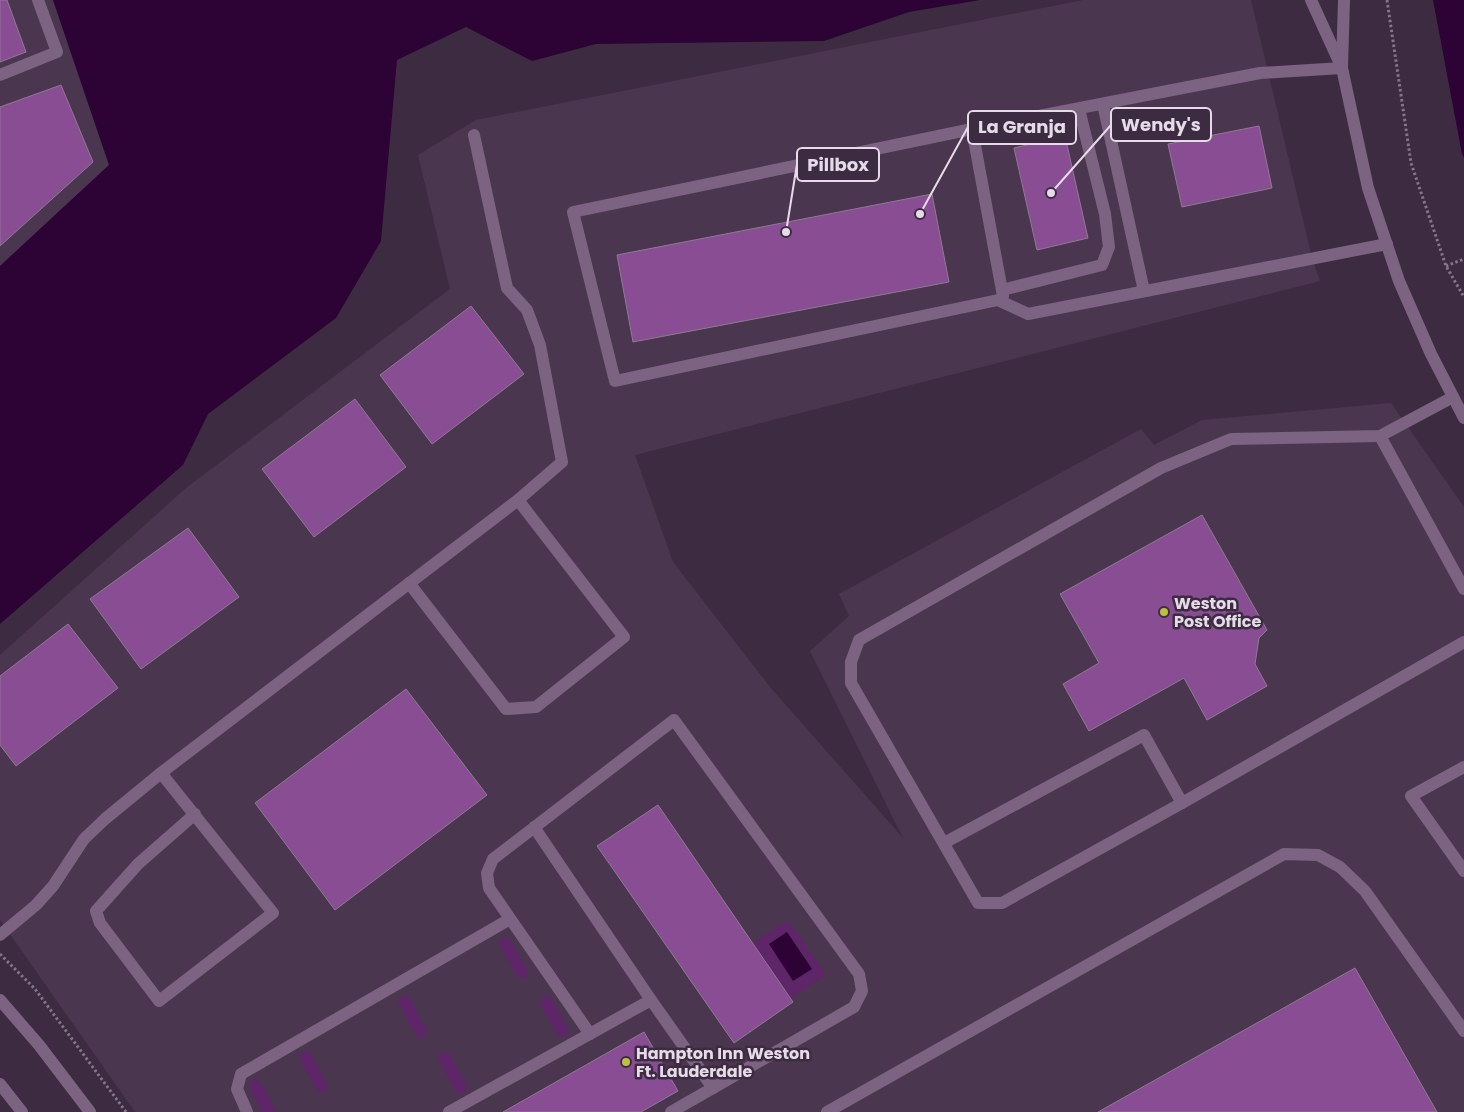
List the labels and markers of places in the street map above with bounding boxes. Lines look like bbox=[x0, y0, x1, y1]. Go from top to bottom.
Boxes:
callout: Wendy's bbox=[1111, 108, 1211, 141]
callout: La Granja bbox=[968, 111, 1076, 144]
callout: Pillbox bbox=[797, 148, 879, 181]
place label: Weston Post Office bbox=[1174, 592, 1261, 633]
marker: Weston Post Office bbox=[1158, 606, 1170, 618]
place label: Hampton Inn Weston Ft. Lauderdale bbox=[636, 1042, 810, 1083]
marker: Hampton Inn Weston Ft. Lauderdale bbox=[620, 1056, 632, 1068]

